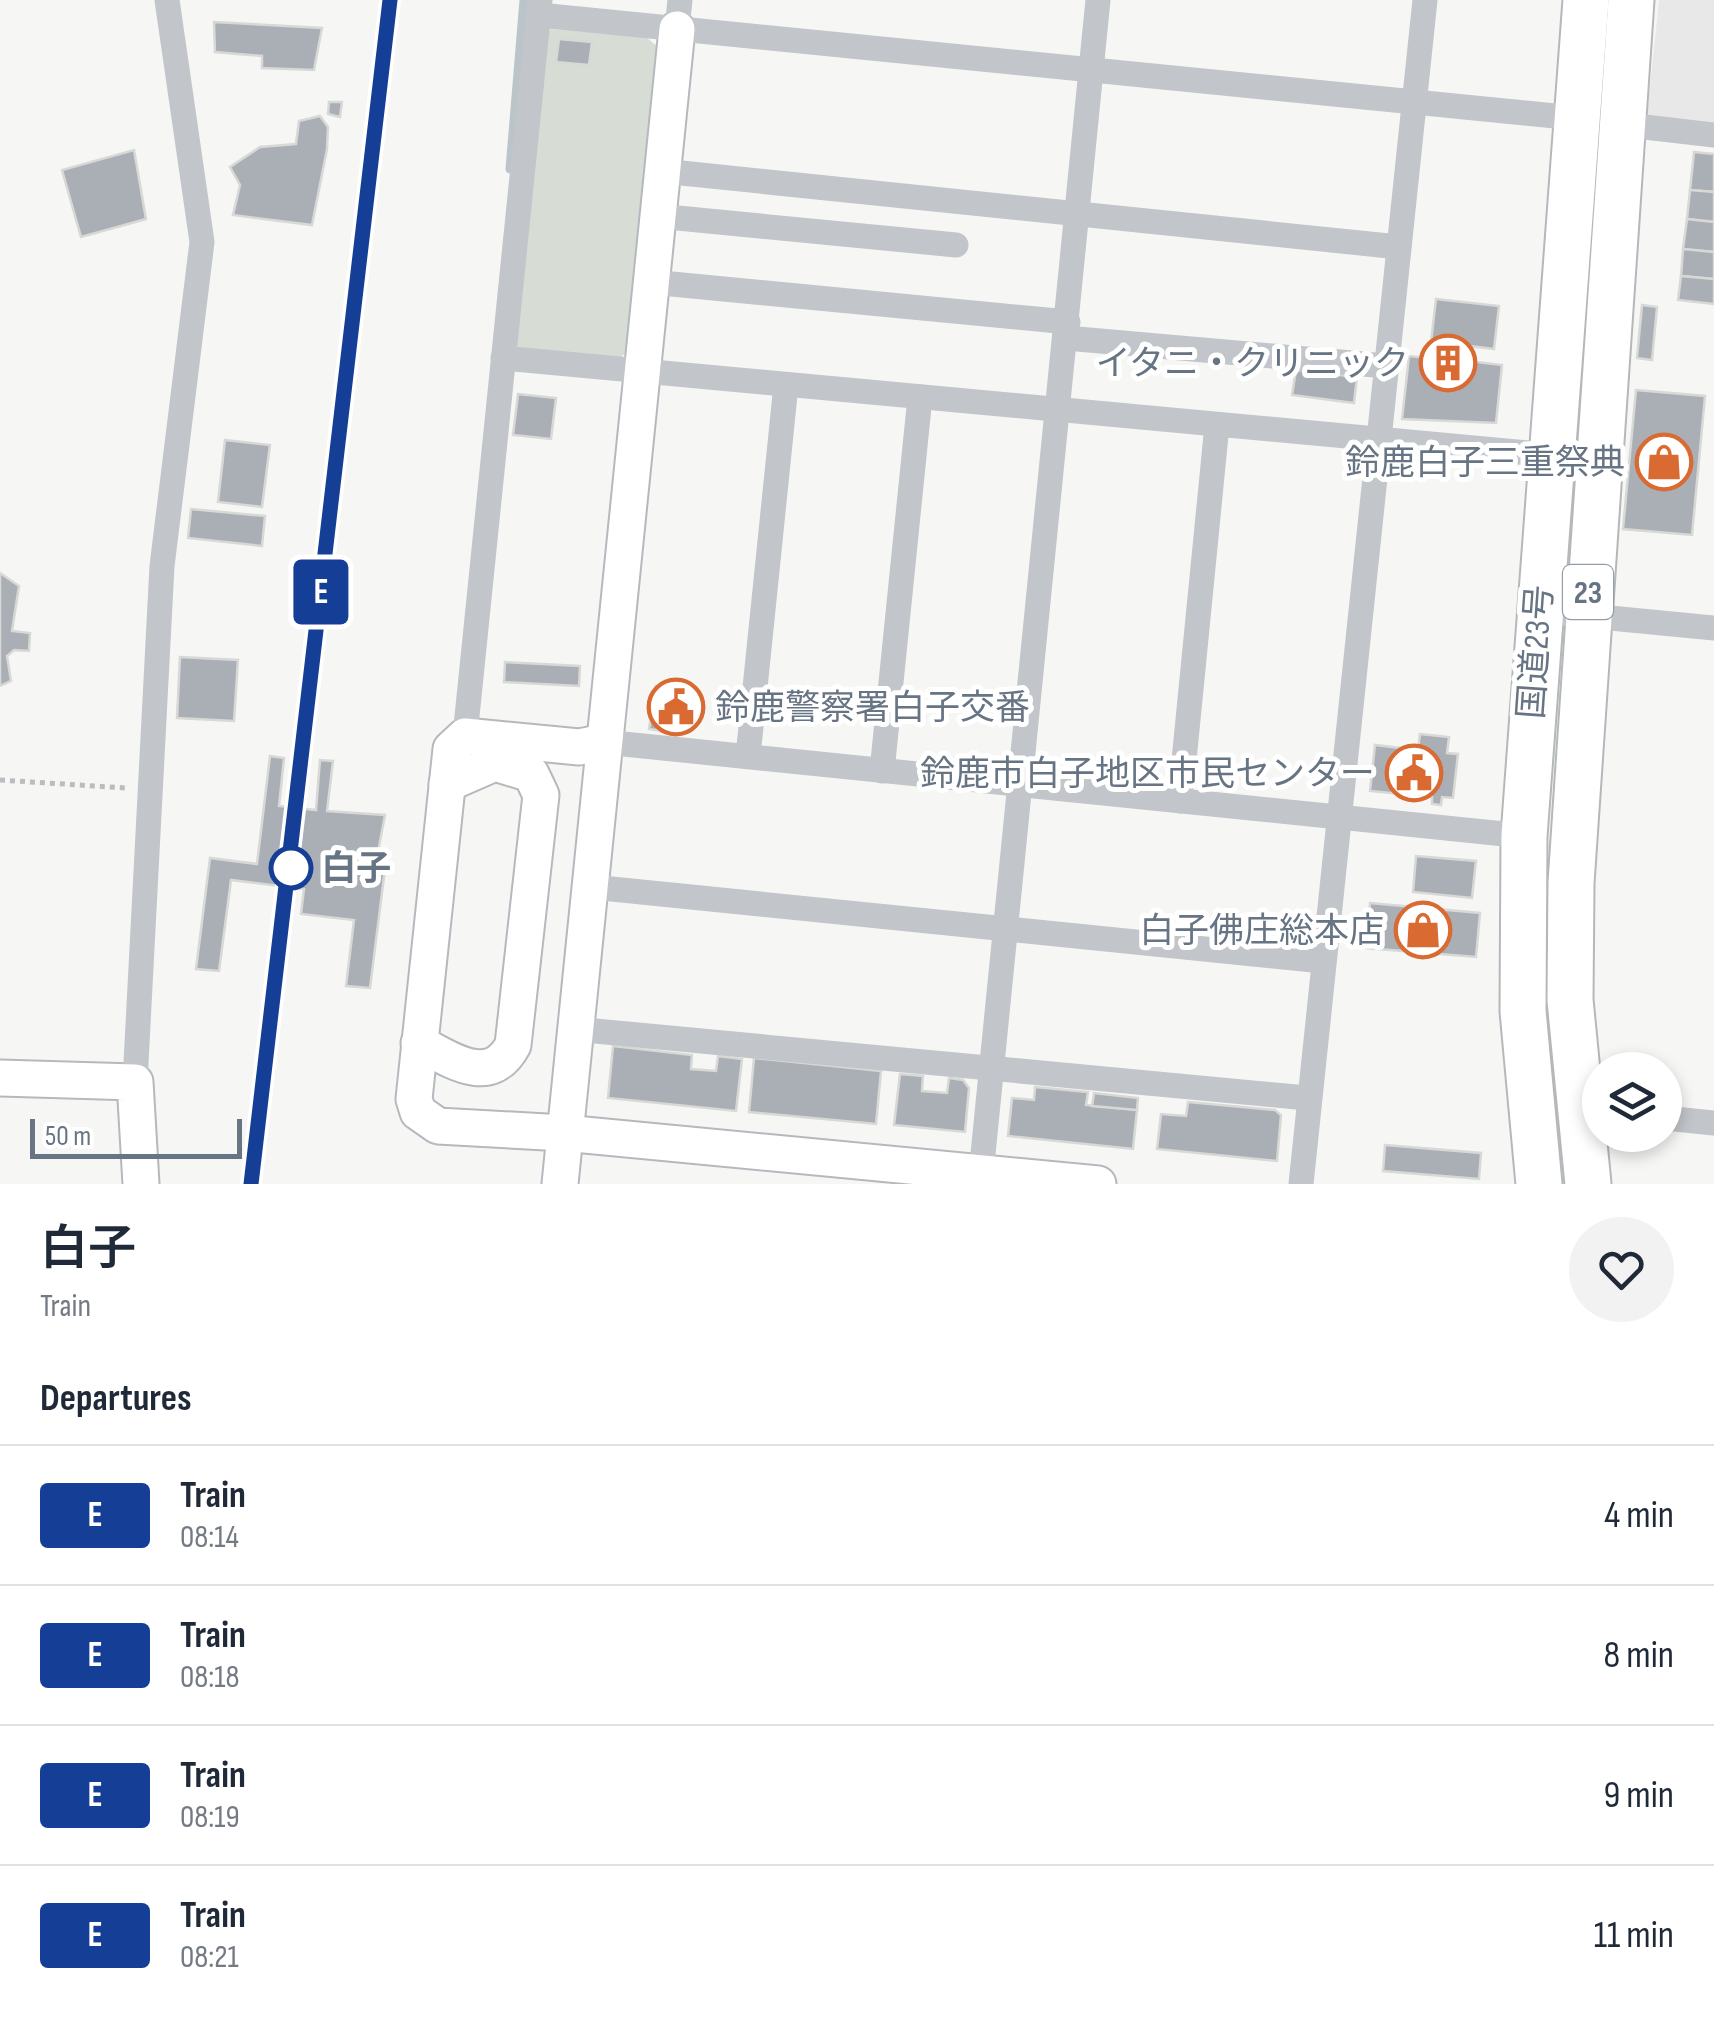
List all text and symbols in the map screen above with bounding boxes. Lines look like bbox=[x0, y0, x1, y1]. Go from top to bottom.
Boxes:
building icon: イタニ・クリニック bbox=[1418, 333, 1478, 393]
place label: イタニ・クリニック bbox=[1095, 343, 1409, 386]
shop icon: 鈴鹿白子三重祭典 bbox=[1634, 432, 1694, 492]
place label: 鈴鹿白子三重祭典 bbox=[1345, 442, 1625, 485]
line badge: E bbox=[288, 560, 354, 624]
road number: 23 bbox=[1563, 565, 1613, 619]
text: E bbox=[313, 571, 329, 614]
street label: 国道23号 bbox=[1510, 584, 1563, 721]
public building icon: 鈴鹿警察署白子交番 bbox=[646, 677, 706, 737]
place label: 鈴鹿警察署白子交番 bbox=[715, 687, 1030, 730]
public building icon: 鈴鹿市白子地区市民センター bbox=[1384, 743, 1444, 803]
place label: 鈴鹿市白子地区市民センター bbox=[920, 753, 1375, 796]
marker: 白子 bbox=[270, 847, 312, 889]
place label: 白子 bbox=[321, 848, 391, 891]
shop icon: 白子佛庄総本店 bbox=[1393, 900, 1453, 960]
place label: 白子佛庄総本店 bbox=[1139, 910, 1384, 953]
map controls bbox=[1582, 1052, 1682, 1152]
button: layers bbox=[1582, 1052, 1682, 1152]
scale bar bbox=[30, 1114, 242, 1158]
text: 50 m bbox=[45, 1120, 91, 1153]
button: heart bbox=[1569, 1217, 1674, 1322]
text: 白子 bbox=[40, 1221, 136, 1278]
text: Train bbox=[40, 1287, 91, 1326]
text: Departures bbox=[40, 1376, 192, 1421]
text: Train bbox=[180, 1473, 246, 1518]
text: 4 min bbox=[1604, 1493, 1674, 1538]
text: E bbox=[87, 1494, 103, 1537]
text: 08:14 bbox=[180, 1518, 239, 1557]
text: Train bbox=[180, 1613, 246, 1658]
text: 8 min bbox=[1604, 1633, 1674, 1678]
text: E bbox=[87, 1634, 103, 1677]
text: 08:18 bbox=[180, 1658, 240, 1697]
text: Train bbox=[180, 1753, 246, 1798]
text: 9 min bbox=[1603, 1773, 1674, 1818]
text: E bbox=[87, 1774, 103, 1817]
text: 08:19 bbox=[180, 1798, 240, 1837]
text: Train bbox=[180, 1893, 246, 1938]
text: 11 min bbox=[1594, 1913, 1674, 1958]
text: E bbox=[87, 1914, 103, 1957]
text: 08:21 bbox=[180, 1938, 239, 1977]

